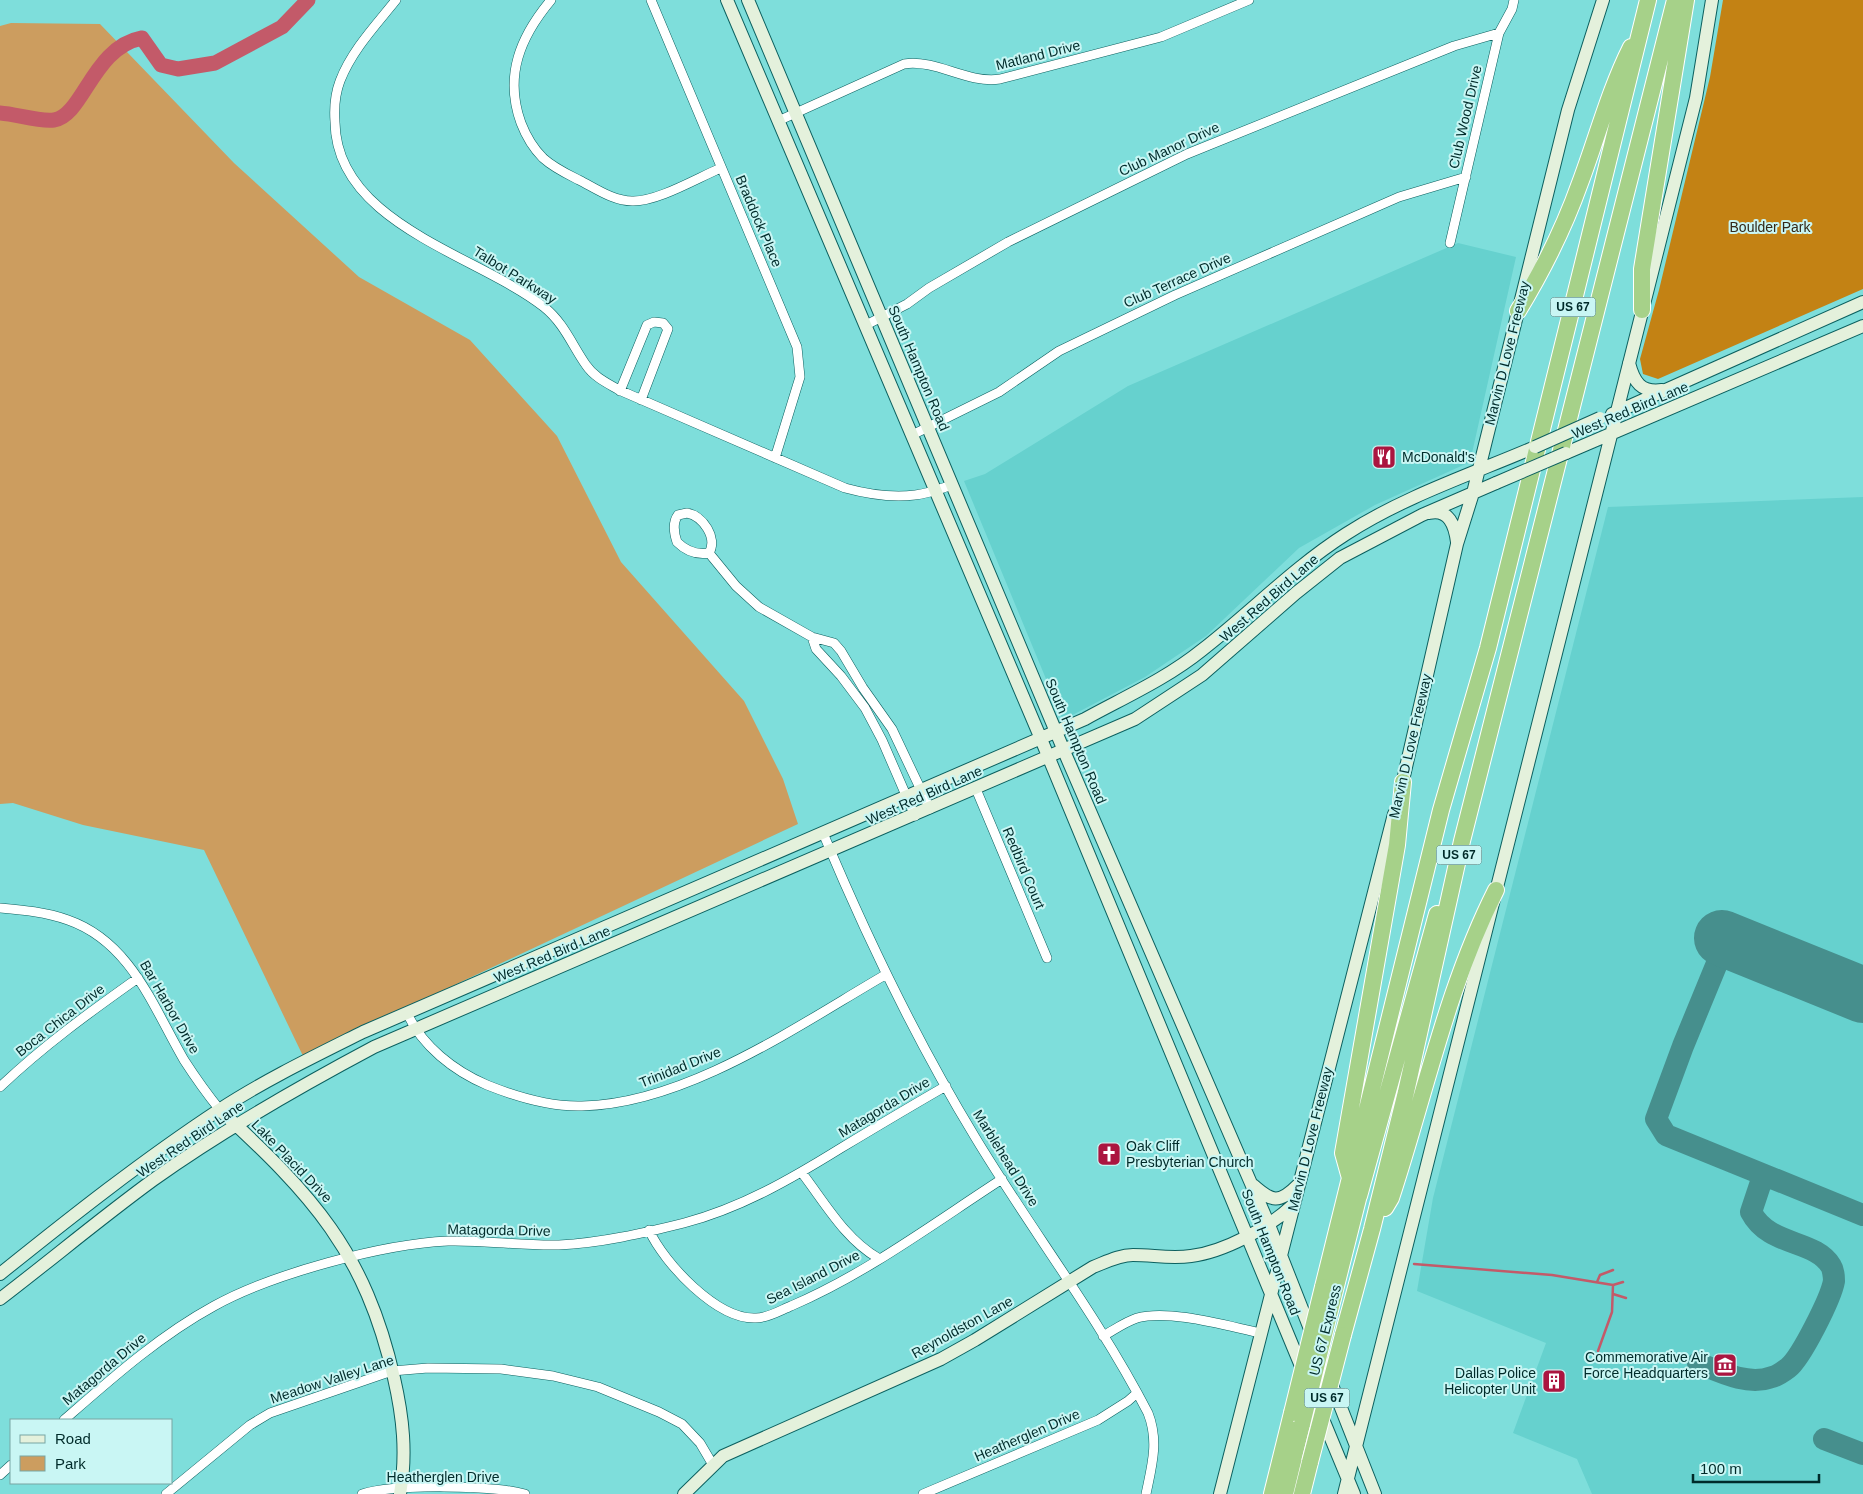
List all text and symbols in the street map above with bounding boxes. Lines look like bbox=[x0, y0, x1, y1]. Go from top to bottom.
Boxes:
street label: Matland Drive bbox=[994, 37, 1082, 73]
street label: Club Wood Drive bbox=[1445, 64, 1485, 170]
street label: Club Manor Drive bbox=[1116, 119, 1222, 179]
street label: Braddock Place bbox=[732, 173, 786, 269]
park label: Boulder Park bbox=[1730, 219, 1811, 235]
street label: Talbot Parkway bbox=[471, 243, 559, 307]
street label: Club Terrace Drive bbox=[1121, 249, 1233, 311]
street label: Marvin D Love Freeway bbox=[1481, 279, 1533, 427]
road number: US 67 bbox=[1550, 298, 1596, 316]
street label: South Hampton Road bbox=[885, 303, 953, 433]
street label: West Red Bird Lane bbox=[1569, 378, 1691, 442]
restaurant icon: McDonald's bbox=[1371, 444, 1397, 470]
place label: McDonald's bbox=[1402, 449, 1475, 465]
street label: West Red Bird Lane bbox=[1217, 551, 1322, 645]
street label: Marvin D Love Freeway bbox=[1386, 672, 1434, 820]
street label: South Hampton Road bbox=[1042, 676, 1110, 806]
street label: West Red Bird Lane bbox=[864, 762, 985, 828]
street label: Redbird Court bbox=[1000, 825, 1048, 911]
road number: US 67 bbox=[1436, 846, 1482, 864]
street label: West Red Bird Lane bbox=[491, 922, 613, 986]
street label: Bar Harbor Drive bbox=[137, 958, 203, 1057]
street label: Boca Chica Drive bbox=[12, 980, 108, 1060]
street label: Trinidad Drive bbox=[637, 1043, 723, 1091]
street label: Marvin D Love Freeway bbox=[1284, 1065, 1336, 1213]
street label: Matagorda Drive bbox=[836, 1073, 933, 1141]
street label: West Red Bird Lane bbox=[134, 1097, 246, 1181]
street label: Marblehead Drive bbox=[970, 1107, 1042, 1209]
street label: Lake Placid Drive bbox=[248, 1116, 336, 1206]
place label: Oak Cliff Presbyterian Church bbox=[1126, 1138, 1254, 1170]
church icon: Oak Cliff Presbyterian Church bbox=[1096, 1141, 1122, 1167]
street label: South Hampton Road bbox=[1238, 1187, 1304, 1317]
street label: Matagorda Drive bbox=[447, 1221, 551, 1239]
street label: Sea Island Drive bbox=[764, 1246, 863, 1307]
street label: US 67 Express bbox=[1306, 1283, 1344, 1377]
street label: Reynoldston Lane bbox=[909, 1293, 1015, 1361]
street label: Matagorda Drive bbox=[59, 1329, 149, 1408]
place label: Commemorative Air Force Headquarters bbox=[1583, 1349, 1708, 1381]
street label: Meadow Valley Lane bbox=[268, 1351, 396, 1407]
museum icon: Commemorative Air Force Headquarters bbox=[1712, 1352, 1738, 1378]
place label: Dallas Police Helicopter Unit bbox=[1444, 1365, 1536, 1397]
building icon: Dallas Police Helicopter Unit bbox=[1541, 1368, 1567, 1394]
road number: US 67 bbox=[1304, 1389, 1350, 1408]
street label: Heatherglen Drive bbox=[972, 1406, 1082, 1464]
legend bbox=[10, 1419, 172, 1484]
text: Road bbox=[55, 1430, 91, 1447]
scale bar bbox=[1693, 1452, 1819, 1484]
text: Park bbox=[55, 1455, 86, 1472]
text: 100 m bbox=[1700, 1460, 1742, 1477]
street label: Heatherglen Drive bbox=[387, 1469, 500, 1485]

